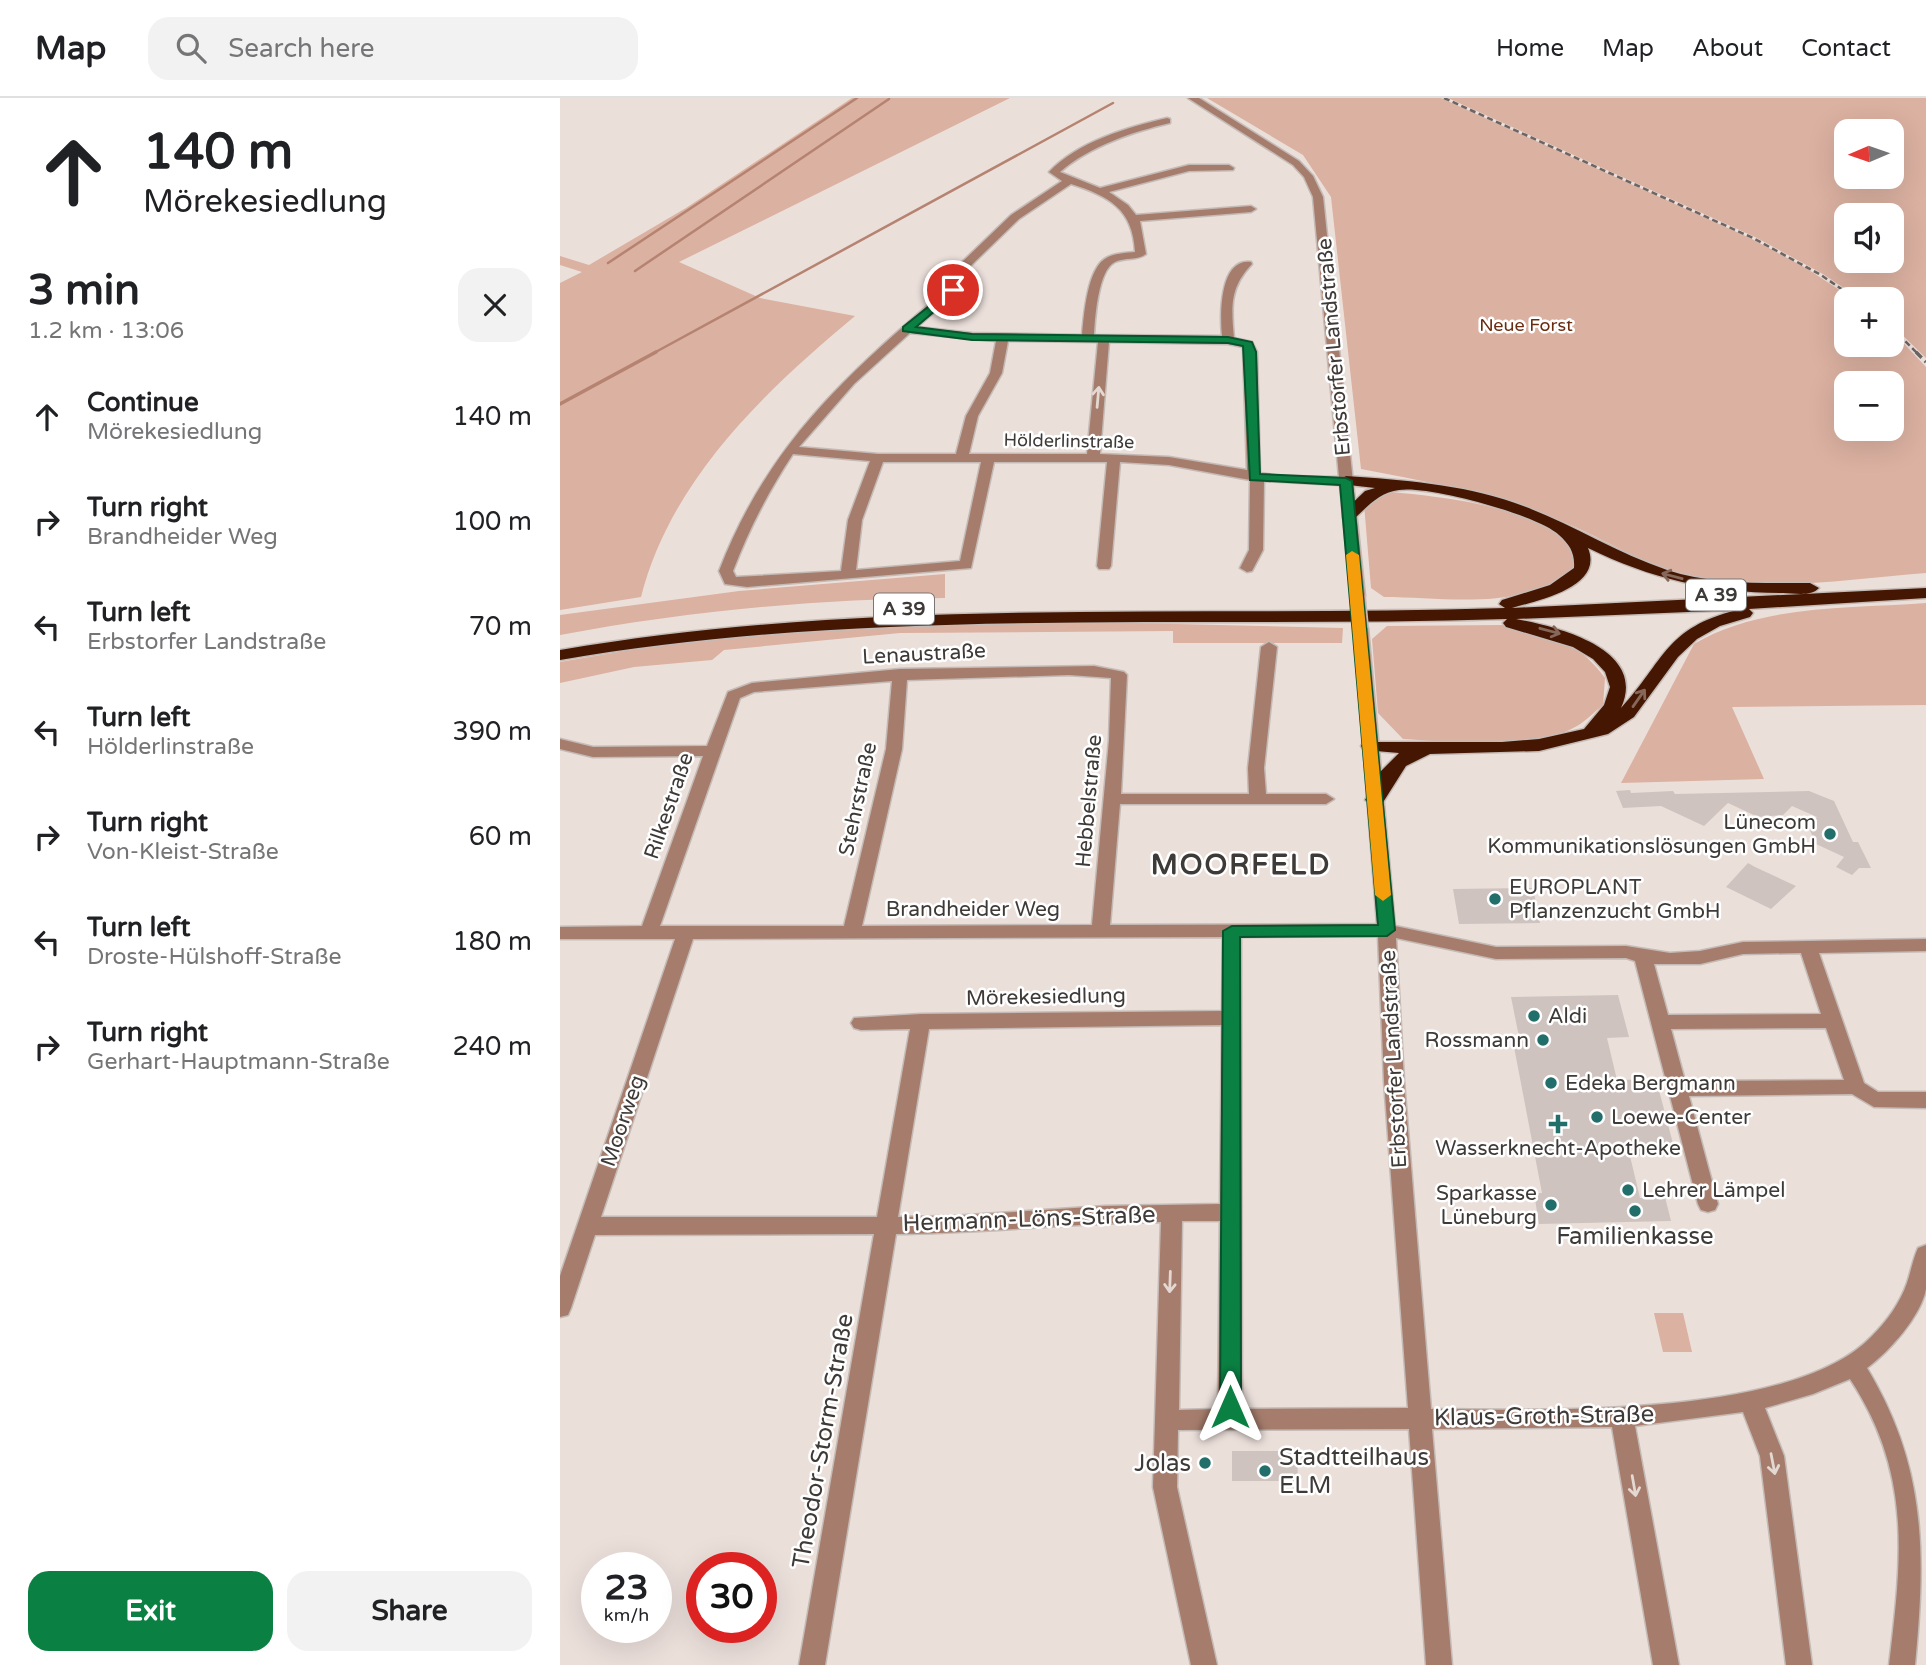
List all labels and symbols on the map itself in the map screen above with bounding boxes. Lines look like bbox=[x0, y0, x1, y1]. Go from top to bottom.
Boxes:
north arrow bbox=[1834, 119, 1904, 189]
street label: Erbstorfer Landstraße bbox=[1312, 237, 1356, 457]
pin bbox=[923, 260, 983, 320]
park label: Neue Forst bbox=[1479, 314, 1573, 336]
one-way arrow bbox=[1092, 386, 1105, 408]
street label: Hölderlinstraße bbox=[1003, 429, 1135, 453]
one-way arrow bbox=[1661, 569, 1684, 582]
road number: A 39 bbox=[1686, 580, 1746, 610]
road number: A 39 bbox=[874, 594, 934, 624]
one-way arrow bbox=[1538, 625, 1560, 638]
street label: Lenaustraße bbox=[862, 638, 987, 670]
one-way arrow bbox=[1632, 689, 1646, 708]
street label: Hebbelstraße bbox=[1071, 733, 1107, 869]
street label: Stehrstraße bbox=[834, 740, 882, 858]
street label: Rilkestraße bbox=[639, 749, 699, 863]
place label: Lünecom Kommunikationslösungen GmbH bbox=[1487, 810, 1816, 859]
marker: Lünecom Kommunikationslösungen GmbH bbox=[1822, 826, 1838, 842]
district label: MOORFELD bbox=[1151, 848, 1331, 882]
place label: EUROPLANT Pflanzenzucht GmbH bbox=[1509, 875, 1721, 924]
marker: EUROPLANT Pflanzenzucht GmbH bbox=[1487, 891, 1503, 907]
street label: Brandheider Weg bbox=[886, 897, 1060, 922]
street label: Erbstorfer Landstraße bbox=[1376, 949, 1412, 1169]
street label: Mörekesiedlung bbox=[966, 983, 1126, 1011]
place label: Aldi bbox=[1548, 1004, 1587, 1029]
marker: Aldi bbox=[1526, 1008, 1542, 1024]
place label: Rossmann bbox=[1424, 1028, 1529, 1053]
marker: Rossmann bbox=[1535, 1032, 1551, 1048]
place label: Edeka Bergmann bbox=[1565, 1071, 1736, 1096]
street label: Moorweg bbox=[596, 1072, 650, 1170]
marker: Edeka Bergmann bbox=[1543, 1075, 1559, 1091]
place label: Loewe-Center bbox=[1611, 1105, 1751, 1130]
marker: Loewe-Center bbox=[1589, 1109, 1605, 1125]
marker: Wasserknecht-Apotheke bbox=[1550, 1116, 1566, 1132]
place label: Wasserknecht-Apotheke bbox=[1435, 1136, 1681, 1161]
place label: Lehrer Lämpel bbox=[1642, 1178, 1785, 1203]
place label: Sparkasse Lüneburg bbox=[1436, 1181, 1537, 1230]
marker: Lehrer Lämpel bbox=[1620, 1182, 1636, 1198]
marker: Sparkasse Lüneburg bbox=[1543, 1197, 1559, 1213]
street label: Hermann-Löns-Straße bbox=[902, 1200, 1156, 1238]
marker: Familienkasse bbox=[1627, 1203, 1643, 1219]
place label: Familienkasse bbox=[1556, 1222, 1714, 1251]
one-way arrow bbox=[1164, 1270, 1177, 1293]
street label: Theodor-Storm-Straße bbox=[786, 1311, 860, 1571]
position arrow bbox=[1193, 1370, 1267, 1444]
street label: Klaus-Groth-Straße bbox=[1434, 1400, 1654, 1432]
place label: Stadtteilhaus ELM bbox=[1279, 1443, 1429, 1500]
place label: Jolas bbox=[1134, 1449, 1191, 1478]
one-way arrow bbox=[1767, 1452, 1780, 1475]
marker: Jolas bbox=[1197, 1455, 1213, 1471]
marker: Stadtteilhaus ELM bbox=[1257, 1463, 1273, 1479]
one-way arrow bbox=[1628, 1474, 1641, 1497]
speed limit sign: 30 bbox=[686, 1552, 777, 1643]

